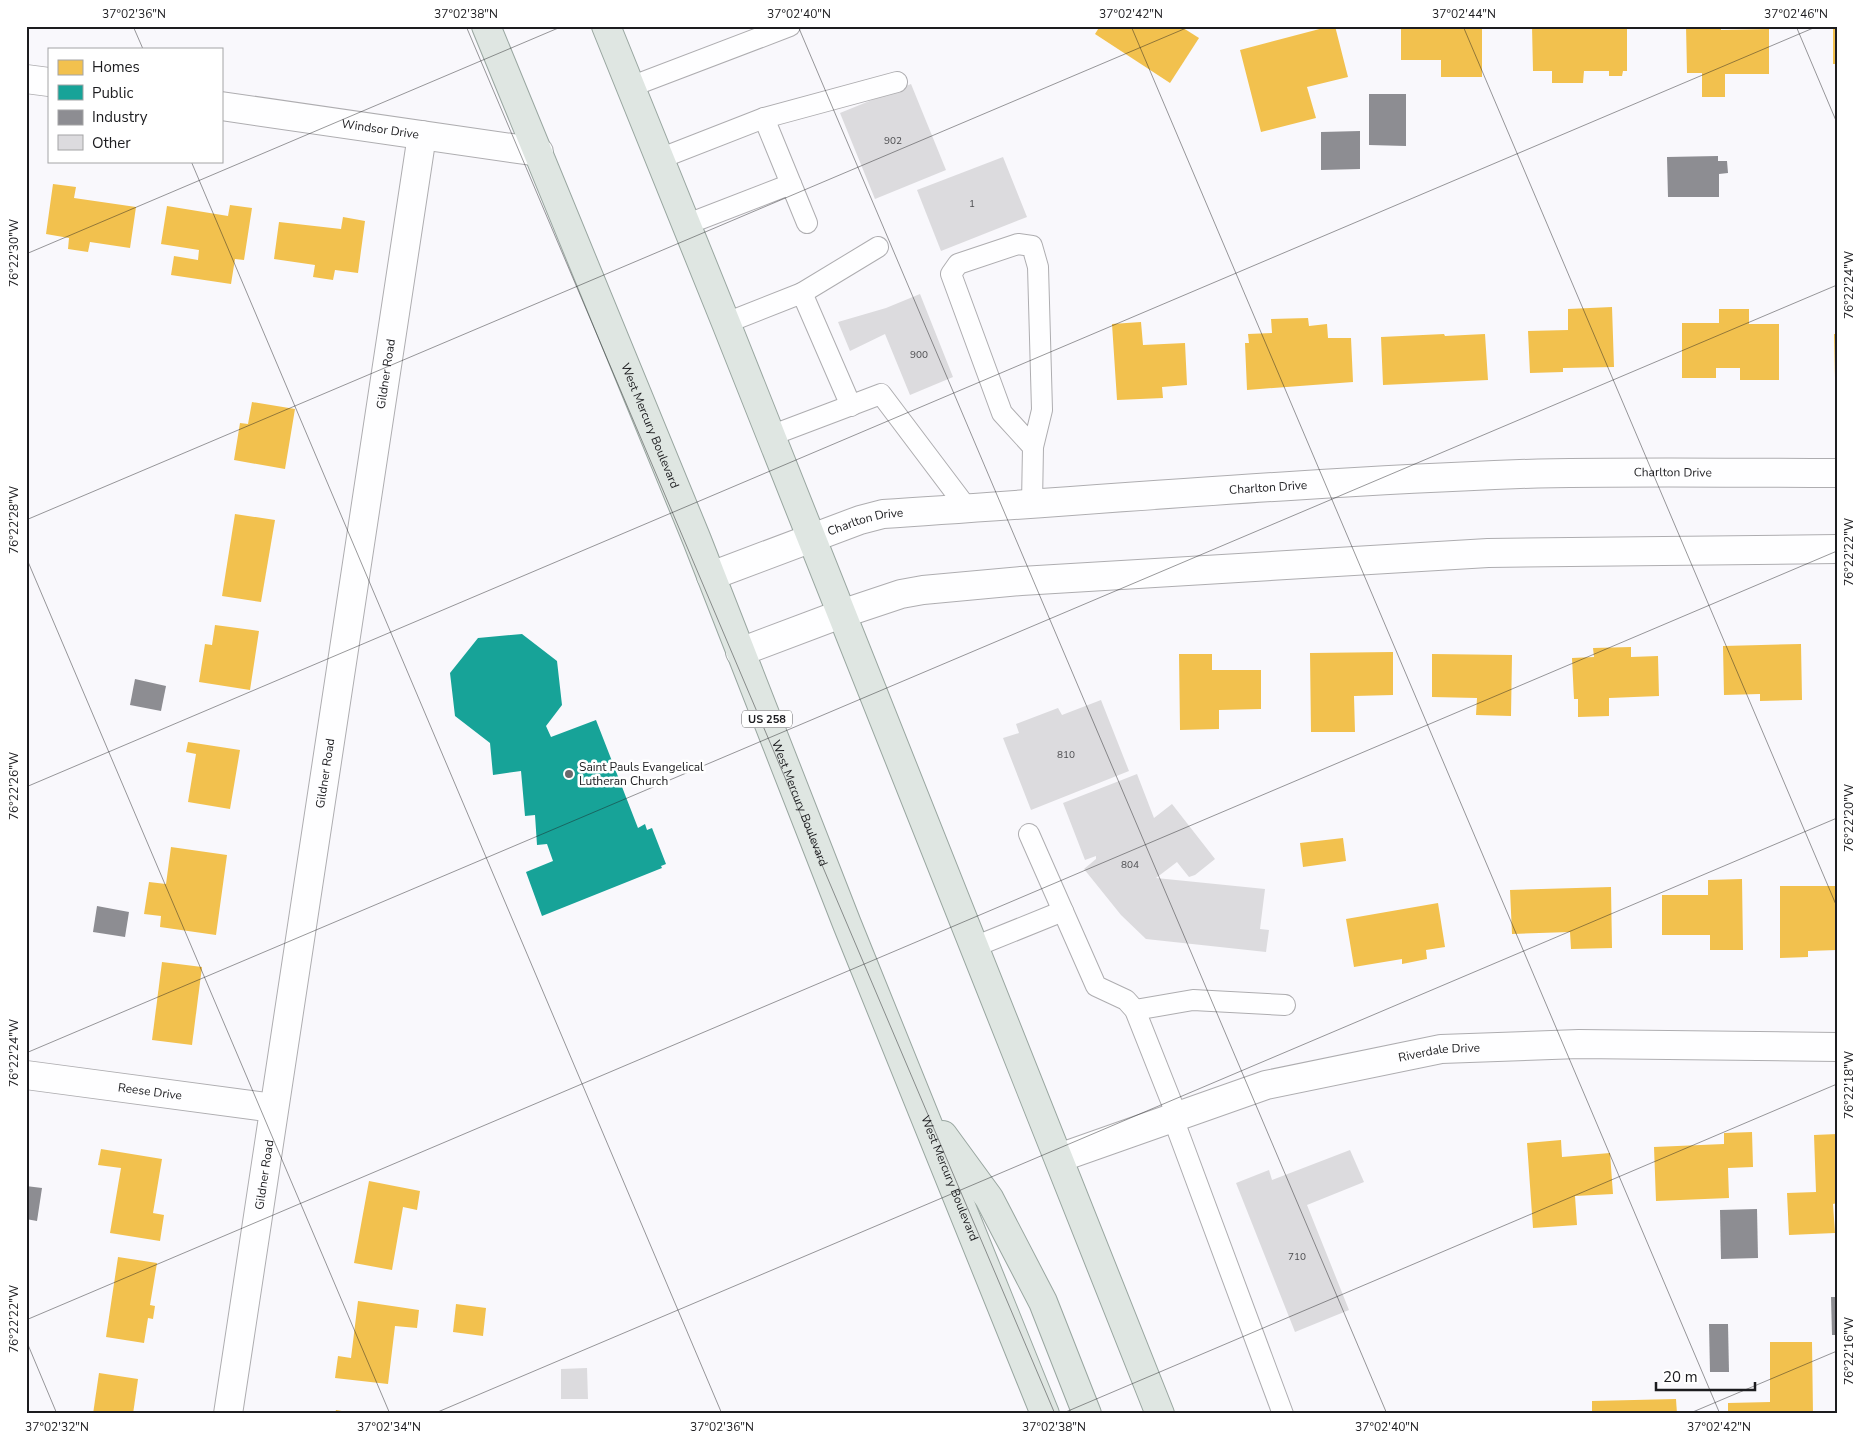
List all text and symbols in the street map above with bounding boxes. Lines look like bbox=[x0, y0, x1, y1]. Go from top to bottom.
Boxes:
text: 37°02'36"N bbox=[102, 6, 166, 22]
text: 37°02'38"N bbox=[434, 6, 498, 22]
text: 37°02'40"N bbox=[767, 6, 831, 22]
text: 37°02'42"N bbox=[1099, 6, 1163, 22]
text: 37°02'44"N bbox=[1432, 6, 1496, 22]
text: 37°02'46"N bbox=[1764, 6, 1828, 22]
legend bbox=[48, 48, 222, 162]
text: Homes bbox=[92, 57, 140, 77]
text: Public bbox=[92, 83, 133, 103]
text: Industry bbox=[92, 107, 148, 127]
street label: Windsor Drive bbox=[341, 116, 420, 143]
text: Other bbox=[92, 133, 131, 153]
house number: 902 bbox=[884, 134, 902, 148]
house number: 1 bbox=[969, 197, 975, 211]
text: 76°22'30"W bbox=[6, 219, 22, 287]
text: 76°22'24"W bbox=[1841, 251, 1857, 319]
street label: Gildner Road bbox=[373, 338, 399, 410]
house number: 900 bbox=[910, 348, 928, 362]
street label: West Mercury Boulevard bbox=[617, 361, 683, 491]
street label: Charlton Drive bbox=[1634, 464, 1712, 480]
street label: Charlton Drive bbox=[1229, 477, 1308, 498]
text: 76°22'28"W bbox=[6, 486, 22, 554]
street label: Charlton Drive bbox=[825, 505, 904, 540]
text: 76°22'22"W bbox=[1841, 518, 1857, 586]
road number: US 258 bbox=[742, 711, 792, 728]
street label: Gildner Road bbox=[312, 737, 338, 809]
street label: West Mercury Boulevard bbox=[768, 738, 832, 868]
house number: 810 bbox=[1057, 748, 1075, 762]
text: 76°22'26"W bbox=[6, 752, 22, 820]
place label: Saint Pauls Evangelical Lutheran Church bbox=[579, 759, 704, 789]
marker: Saint Pauls Evangelical Lutheran Church bbox=[563, 768, 575, 780]
text: 76°22'20"W bbox=[1841, 784, 1857, 852]
house number: 804 bbox=[1121, 858, 1139, 872]
text: 76°22'24"W bbox=[6, 1019, 22, 1087]
street label: Riverdale Drive bbox=[1397, 1040, 1480, 1066]
text: 76°22'18"W bbox=[1841, 1051, 1857, 1119]
street label: Reese Drive bbox=[117, 1079, 183, 1104]
street label: West Mercury Boulevard bbox=[917, 1113, 982, 1243]
street label: Gildner Road bbox=[251, 1139, 277, 1211]
house number: 710 bbox=[1288, 1250, 1306, 1264]
text: 76°22'22"W bbox=[6, 1285, 22, 1353]
text: 76°22'16"W bbox=[1841, 1317, 1857, 1385]
scale bar bbox=[1656, 1360, 1754, 1392]
text: 20 m bbox=[1663, 1367, 1698, 1387]
text: 37°02'32"N bbox=[25, 1419, 89, 1435]
text: 37°02'34"N bbox=[357, 1419, 421, 1435]
text: 37°02'36"N bbox=[690, 1419, 754, 1435]
text: 37°02'38"N bbox=[1022, 1419, 1086, 1435]
text: 37°02'40"N bbox=[1355, 1419, 1419, 1435]
text: 37°02'42"N bbox=[1687, 1419, 1751, 1435]

